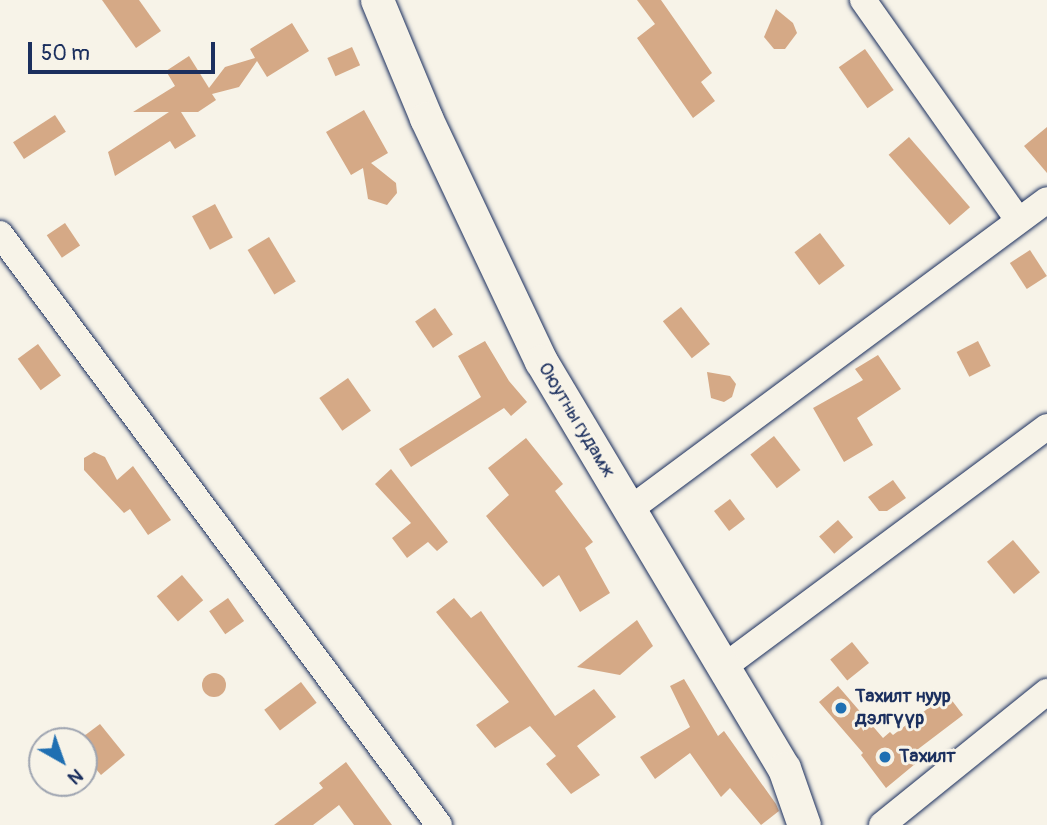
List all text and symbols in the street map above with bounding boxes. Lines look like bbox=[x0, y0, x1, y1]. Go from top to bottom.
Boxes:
scale bar bbox=[32, 28, 219, 72]
text: 50 m bbox=[41, 40, 90, 67]
street label: Оюутны гудамж bbox=[533, 358, 619, 482]
place label: Тахилт нуур дэлгүүр bbox=[855, 686, 951, 730]
marker: Тахилт нуур дэлгүүр bbox=[833, 700, 849, 716]
north arrow bbox=[28, 727, 98, 797]
place label: Тахилт bbox=[899, 746, 956, 768]
marker: Тахилт bbox=[877, 749, 893, 765]
text: N bbox=[63, 763, 88, 790]

